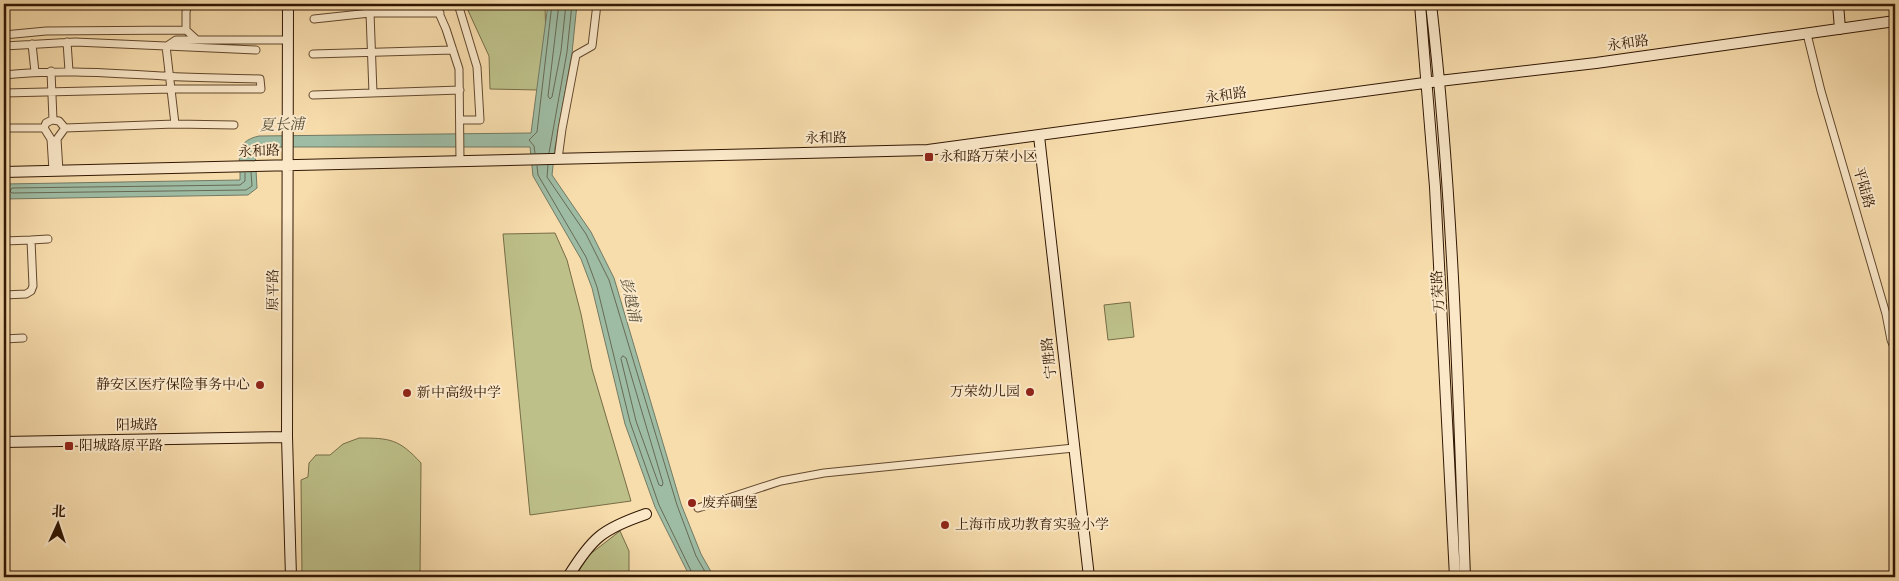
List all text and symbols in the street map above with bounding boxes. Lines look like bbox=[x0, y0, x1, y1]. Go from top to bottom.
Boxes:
street label: 永和路 bbox=[1606, 32, 1650, 56]
street label: 永和路 bbox=[1204, 84, 1248, 108]
water label: 夏长浦 bbox=[259, 115, 308, 137]
street label: 永和路 bbox=[805, 129, 847, 149]
street label: 永和路 bbox=[238, 142, 280, 162]
place label: 永和路万荣小区 bbox=[939, 148, 1037, 167]
marker: 永和路万荣小区 bbox=[923, 151, 935, 163]
street label: 平陆路 bbox=[1848, 165, 1878, 211]
street label: 原平路 bbox=[264, 269, 284, 311]
street label: 万荣路 bbox=[1428, 269, 1450, 313]
water label: 彭越浦 bbox=[614, 276, 645, 327]
street label: 宁胜路 bbox=[1038, 336, 1062, 380]
place label: 静安区医疗保险事务中心 bbox=[96, 376, 250, 395]
marker: 静安区医疗保险事务中心 bbox=[254, 379, 266, 391]
place label: 万荣幼儿园 bbox=[950, 383, 1020, 402]
place label: 新中高级中学 bbox=[417, 384, 501, 403]
marker: 万荣幼儿园 bbox=[1024, 386, 1036, 398]
marker: 新中高级中学 bbox=[401, 387, 413, 399]
street label: 阳城路 bbox=[116, 416, 158, 436]
place label: 阳城路原平路 bbox=[79, 437, 163, 456]
marker: 阳城路原平路 bbox=[63, 440, 75, 452]
place label: 废弃碉堡 bbox=[702, 494, 758, 513]
marker: 废弃碉堡 bbox=[686, 497, 698, 509]
north arrow bbox=[32, 498, 82, 548]
text: 北 bbox=[51, 503, 66, 522]
place label: 上海市成功教育实验小学 bbox=[955, 516, 1109, 535]
marker: 上海市成功教育实验小学 bbox=[939, 519, 951, 531]

